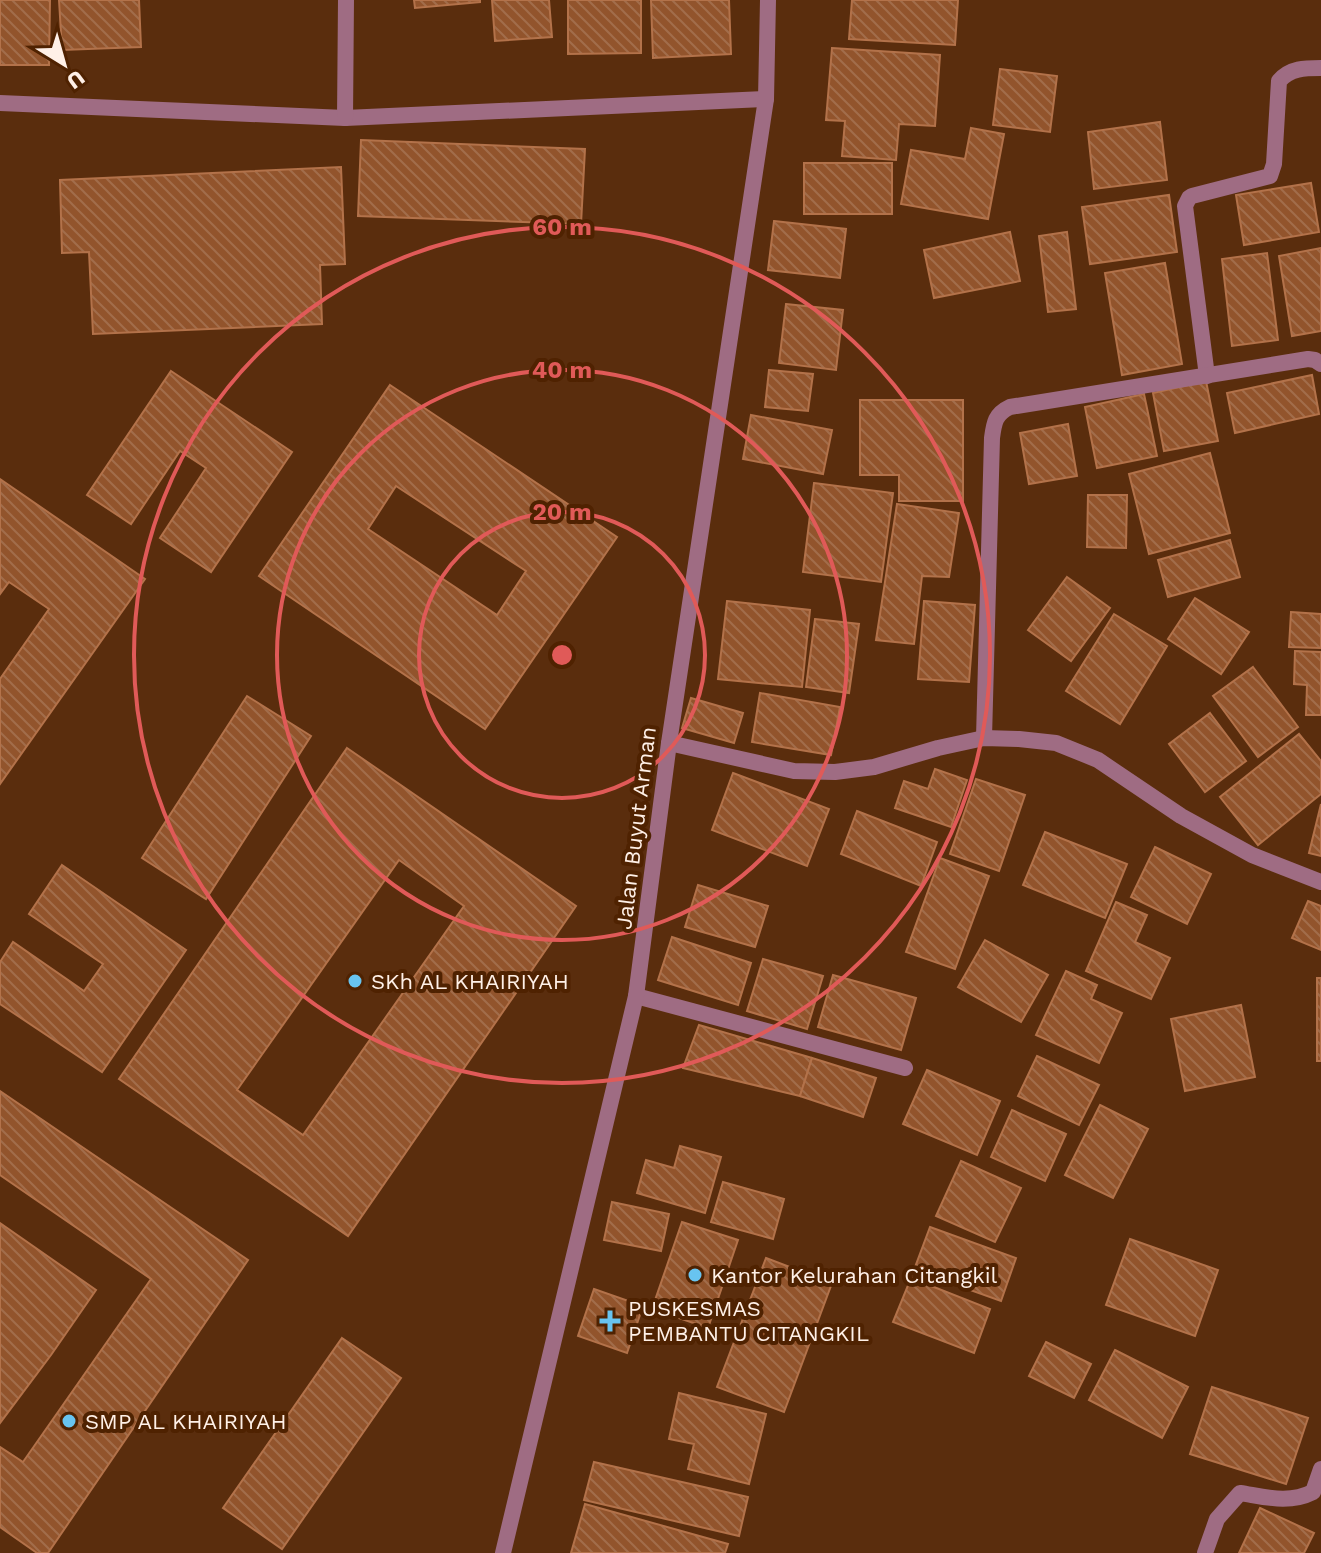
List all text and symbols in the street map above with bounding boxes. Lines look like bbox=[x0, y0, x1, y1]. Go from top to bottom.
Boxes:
north arrow bbox=[24, 24, 104, 104]
text: U bbox=[62, 65, 89, 94]
text: 60 m bbox=[532, 213, 592, 241]
text: 40 m bbox=[532, 356, 592, 384]
text: 20 m bbox=[532, 498, 592, 526]
centre of rings bbox=[548, 641, 576, 669]
street label: Jalan Buyut Arman bbox=[611, 725, 661, 931]
place label: SKh AL KHAIRIYAH bbox=[371, 969, 569, 994]
marker: SKh AL KHAIRIYAH bbox=[346, 972, 364, 990]
place label: Kantor Kelurahan Citangkil bbox=[711, 1263, 998, 1288]
marker: Kantor Kelurahan Citangkil bbox=[686, 1266, 704, 1284]
place label: PUSKESMAS PEMBANTU CITANGKIL bbox=[628, 1296, 869, 1346]
marker: PUSKESMAS PEMBANTU CITANGKIL bbox=[599, 1310, 621, 1332]
place label: SMP AL KHAIRIYAH bbox=[85, 1409, 287, 1434]
marker: SMP AL KHAIRIYAH bbox=[60, 1412, 78, 1430]

